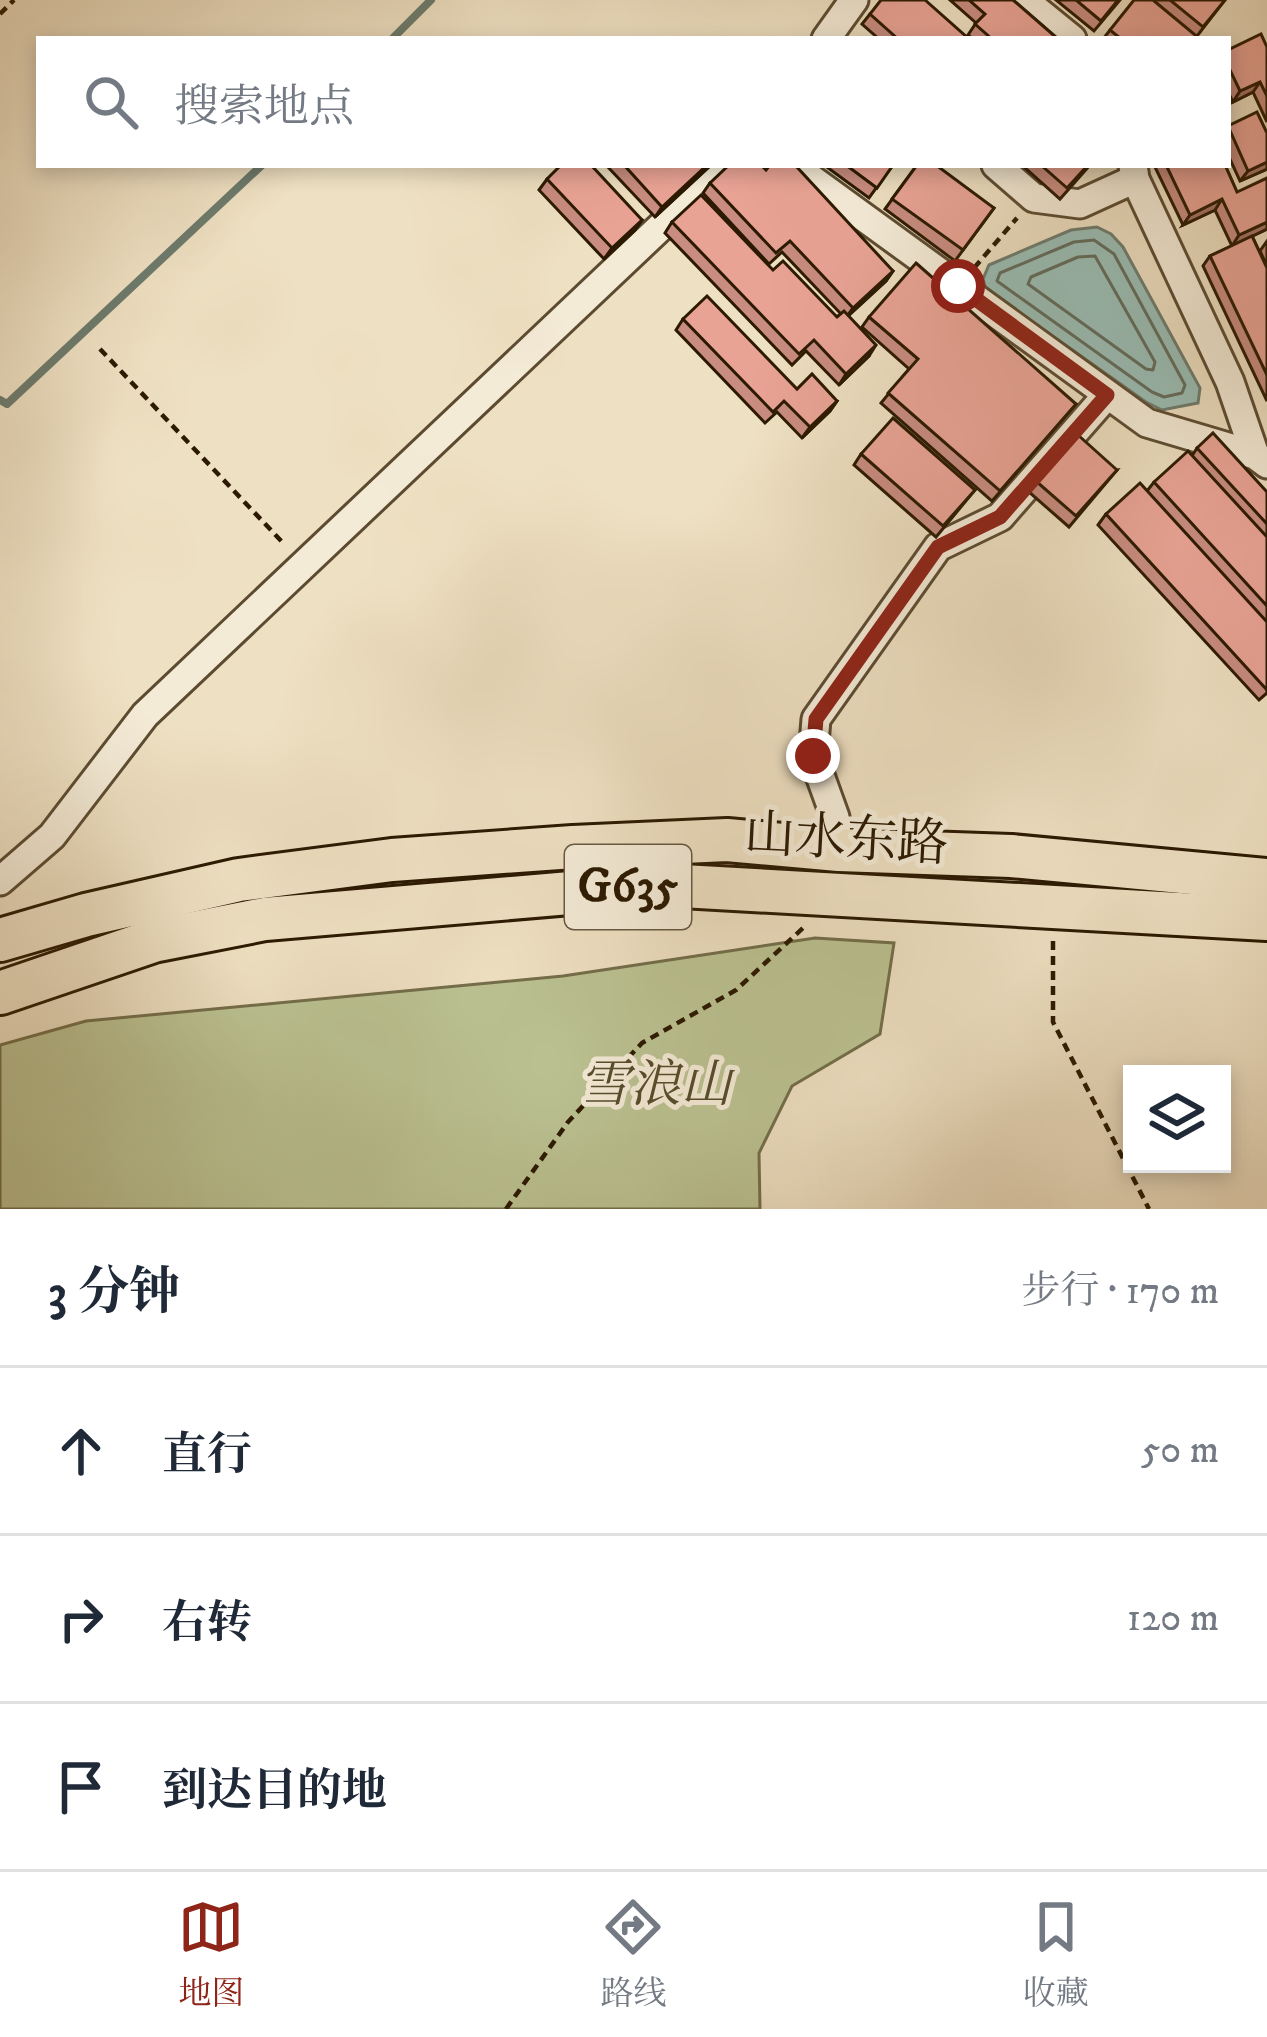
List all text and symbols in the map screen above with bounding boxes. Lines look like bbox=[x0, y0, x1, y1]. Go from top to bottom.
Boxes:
search box bbox=[36, 36, 1231, 168]
icon: search bbox=[78, 69, 144, 135]
text: 搜索地点 bbox=[174, 80, 354, 136]
route start bbox=[931, 259, 985, 313]
route end bbox=[786, 729, 840, 783]
street label: 山水东路 bbox=[742, 803, 950, 877]
road number: G635 bbox=[565, 845, 691, 929]
park label: 雪浪山 bbox=[578, 1054, 735, 1118]
map controls bbox=[1123, 1065, 1231, 1173]
button: layers bbox=[1123, 1065, 1231, 1173]
text: 3 分钟 bbox=[48, 1261, 180, 1325]
text: 步行 · 170 m bbox=[1021, 1267, 1219, 1316]
icon: ahead bbox=[48, 1418, 114, 1484]
text: 50 m bbox=[1141, 1426, 1219, 1475]
text: 直行 bbox=[162, 1428, 252, 1484]
icon: right bbox=[48, 1586, 114, 1652]
text: 120 m bbox=[1127, 1594, 1219, 1643]
text: 右转 bbox=[162, 1596, 252, 1652]
icon: arrive bbox=[48, 1754, 114, 1820]
text: 到达目的地 bbox=[162, 1764, 387, 1820]
tab: 地图 bbox=[178, 1894, 244, 2015]
tab: 路线 bbox=[600, 1894, 666, 2015]
tab: 收藏 bbox=[1023, 1894, 1089, 2015]

